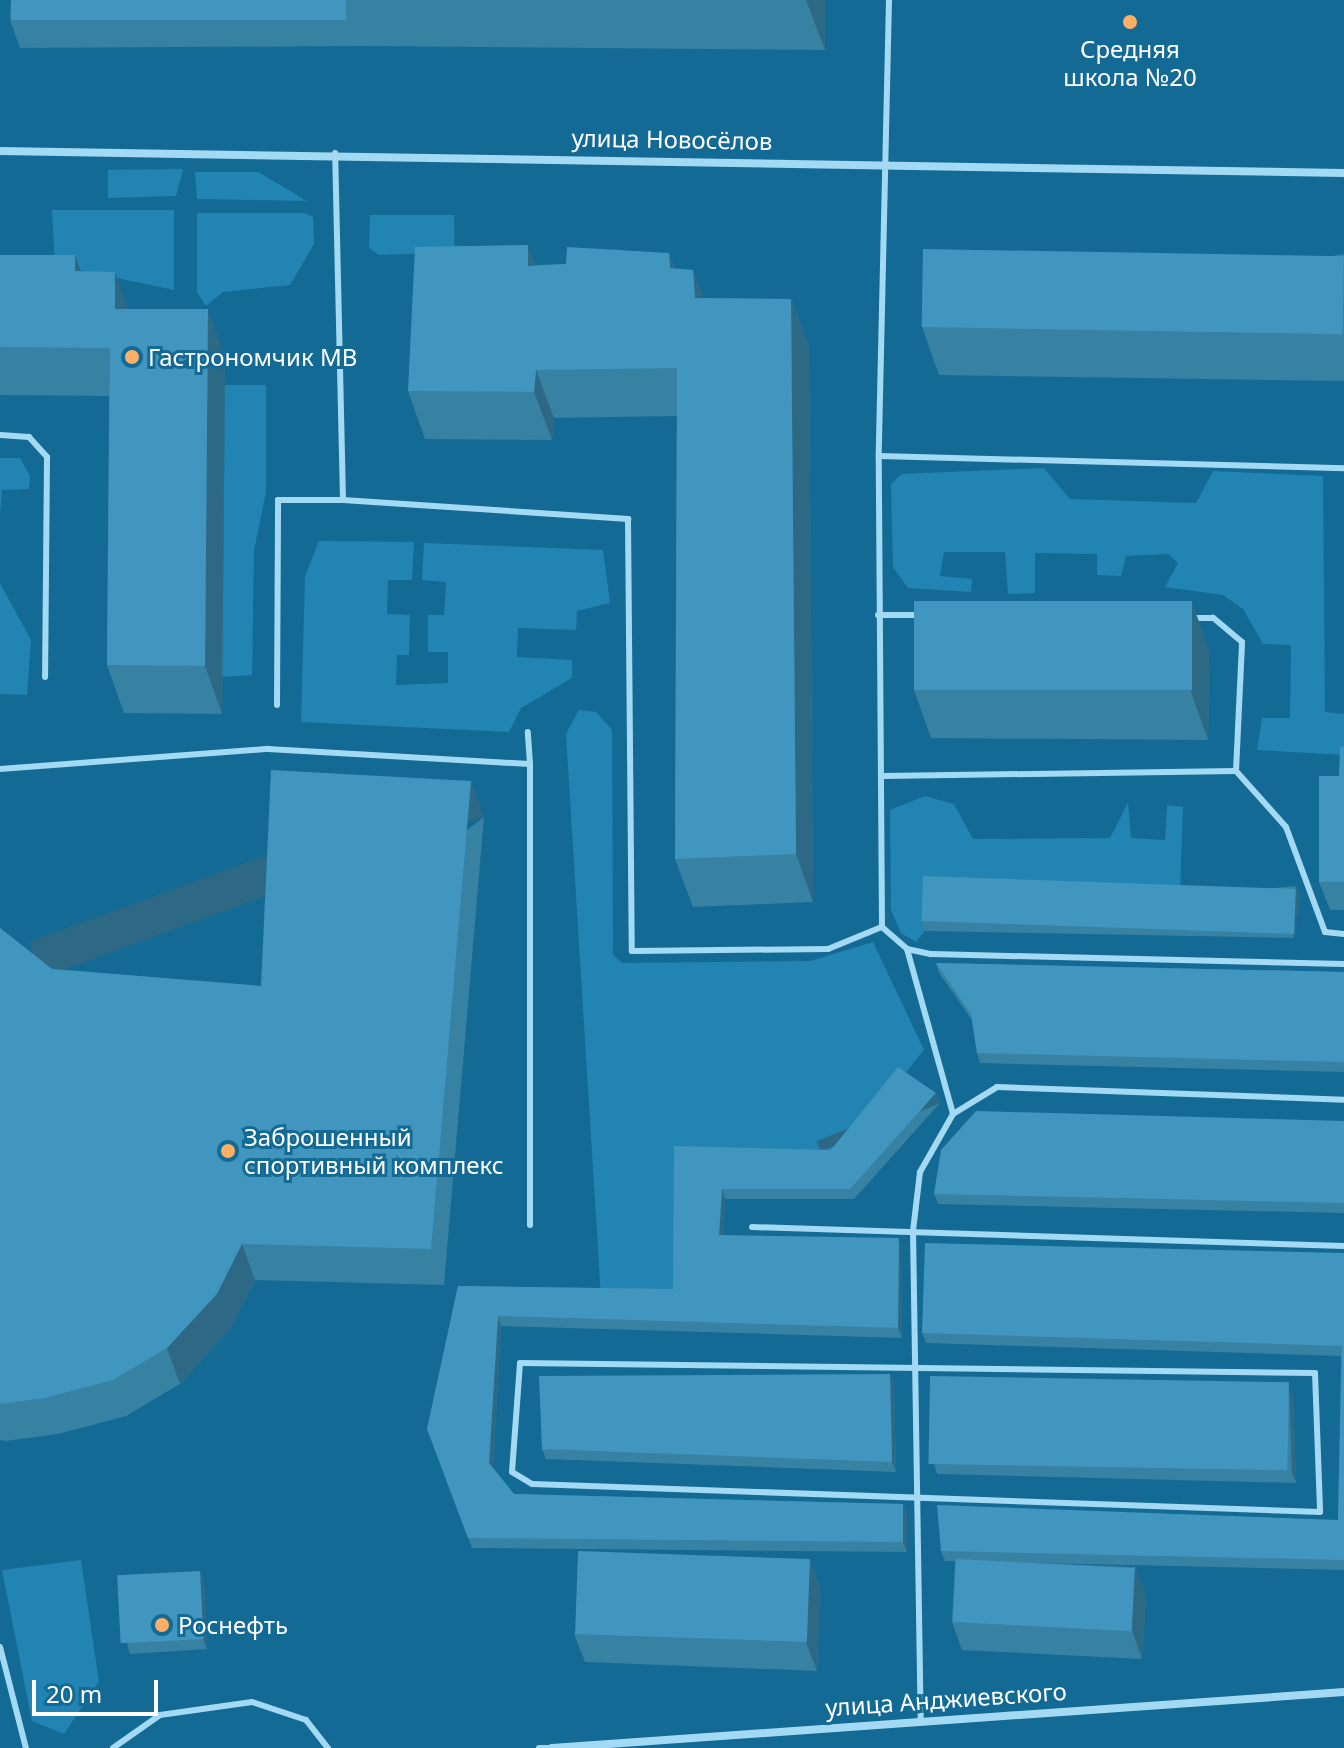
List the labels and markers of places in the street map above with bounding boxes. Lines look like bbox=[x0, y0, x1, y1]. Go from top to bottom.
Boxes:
marker: Средняя школа №20 bbox=[1121, 13, 1139, 31]
place label: Средняя школа №20 bbox=[1063, 35, 1197, 91]
place label: Гастрономчик МВ bbox=[148, 343, 357, 371]
marker: Гастрономчик МВ bbox=[123, 348, 141, 366]
place label: Заброшенный спортивный комплекс bbox=[244, 1123, 504, 1179]
marker: Заброшенный спортивный комплекс bbox=[219, 1142, 237, 1160]
place label: Роснефть bbox=[178, 1611, 288, 1639]
marker: Роснефть bbox=[153, 1616, 171, 1634]

